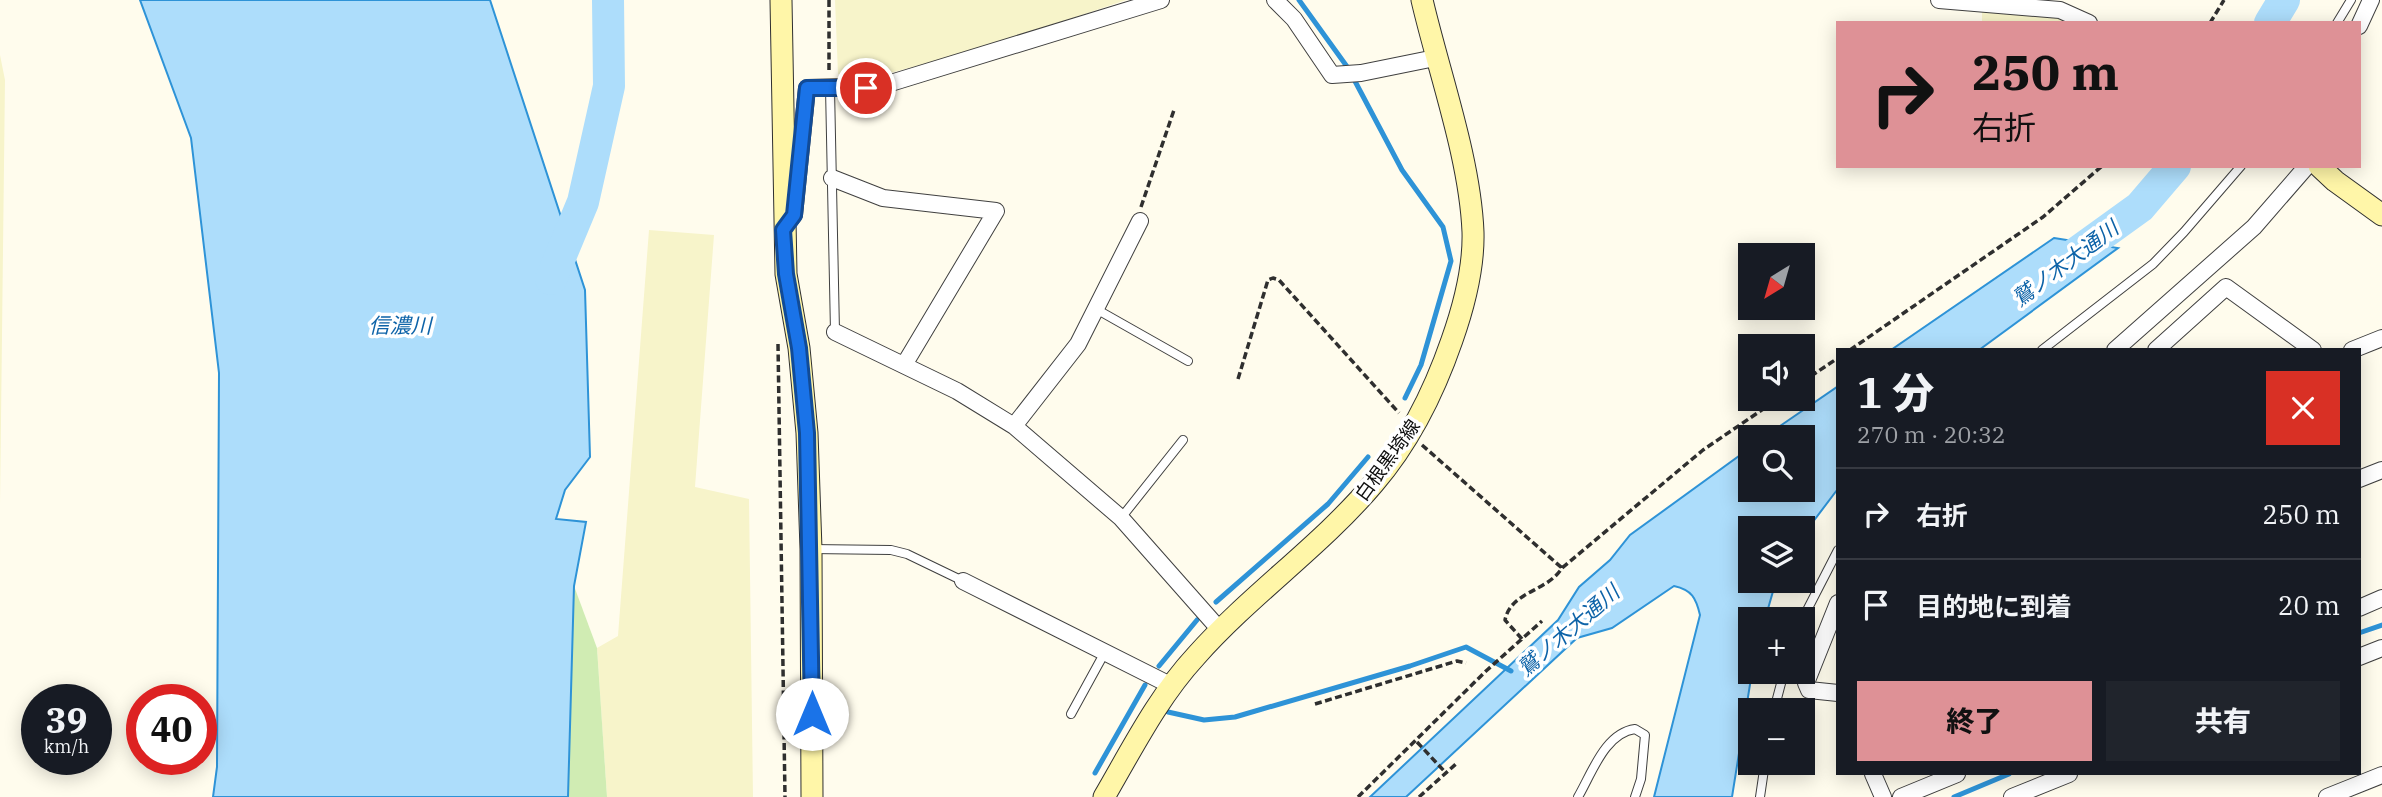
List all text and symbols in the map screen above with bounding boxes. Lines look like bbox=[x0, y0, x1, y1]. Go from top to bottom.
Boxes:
text: 250 m bbox=[1972, 40, 2119, 103]
icon: right bbox=[1857, 49, 1948, 140]
pin bbox=[836, 58, 896, 118]
icon: arrive bbox=[847, 69, 885, 107]
text: 右折 bbox=[1972, 106, 2036, 148]
water label: 鷲ノ木大通川 bbox=[2006, 213, 2125, 312]
north arrow bbox=[1738, 243, 1815, 320]
map controls bbox=[1738, 243, 1815, 775]
water label: 信濃川 bbox=[369, 311, 433, 339]
button: sound bbox=[1738, 334, 1815, 411]
text: 1 分 bbox=[1857, 365, 1934, 420]
button: close bbox=[2266, 371, 2340, 445]
street label: 白根黒埼線 bbox=[1349, 415, 1425, 505]
text: 270 m · 20:32 bbox=[1857, 419, 2006, 449]
button: search bbox=[1738, 425, 1815, 502]
icon: right bbox=[1857, 495, 1895, 533]
text: 250 m bbox=[2262, 497, 2340, 531]
text: 右折 bbox=[1916, 498, 1968, 532]
button: layers bbox=[1738, 516, 1815, 593]
water label: 鷲ノ木大通川 bbox=[1511, 577, 1626, 682]
icon: arrive bbox=[1857, 586, 1895, 624]
text: 20 m bbox=[2278, 588, 2340, 622]
text: 目的地に到着 bbox=[1916, 589, 2072, 623]
button: + bbox=[1738, 607, 1815, 684]
position arrow bbox=[775, 677, 849, 751]
button: 終了 bbox=[1857, 681, 2092, 761]
button: 共有 bbox=[2106, 681, 2340, 761]
speed limit sign: 40 bbox=[126, 684, 217, 775]
text: 39 bbox=[45, 697, 88, 743]
button: − bbox=[1738, 698, 1815, 775]
text: km/h bbox=[44, 735, 89, 758]

